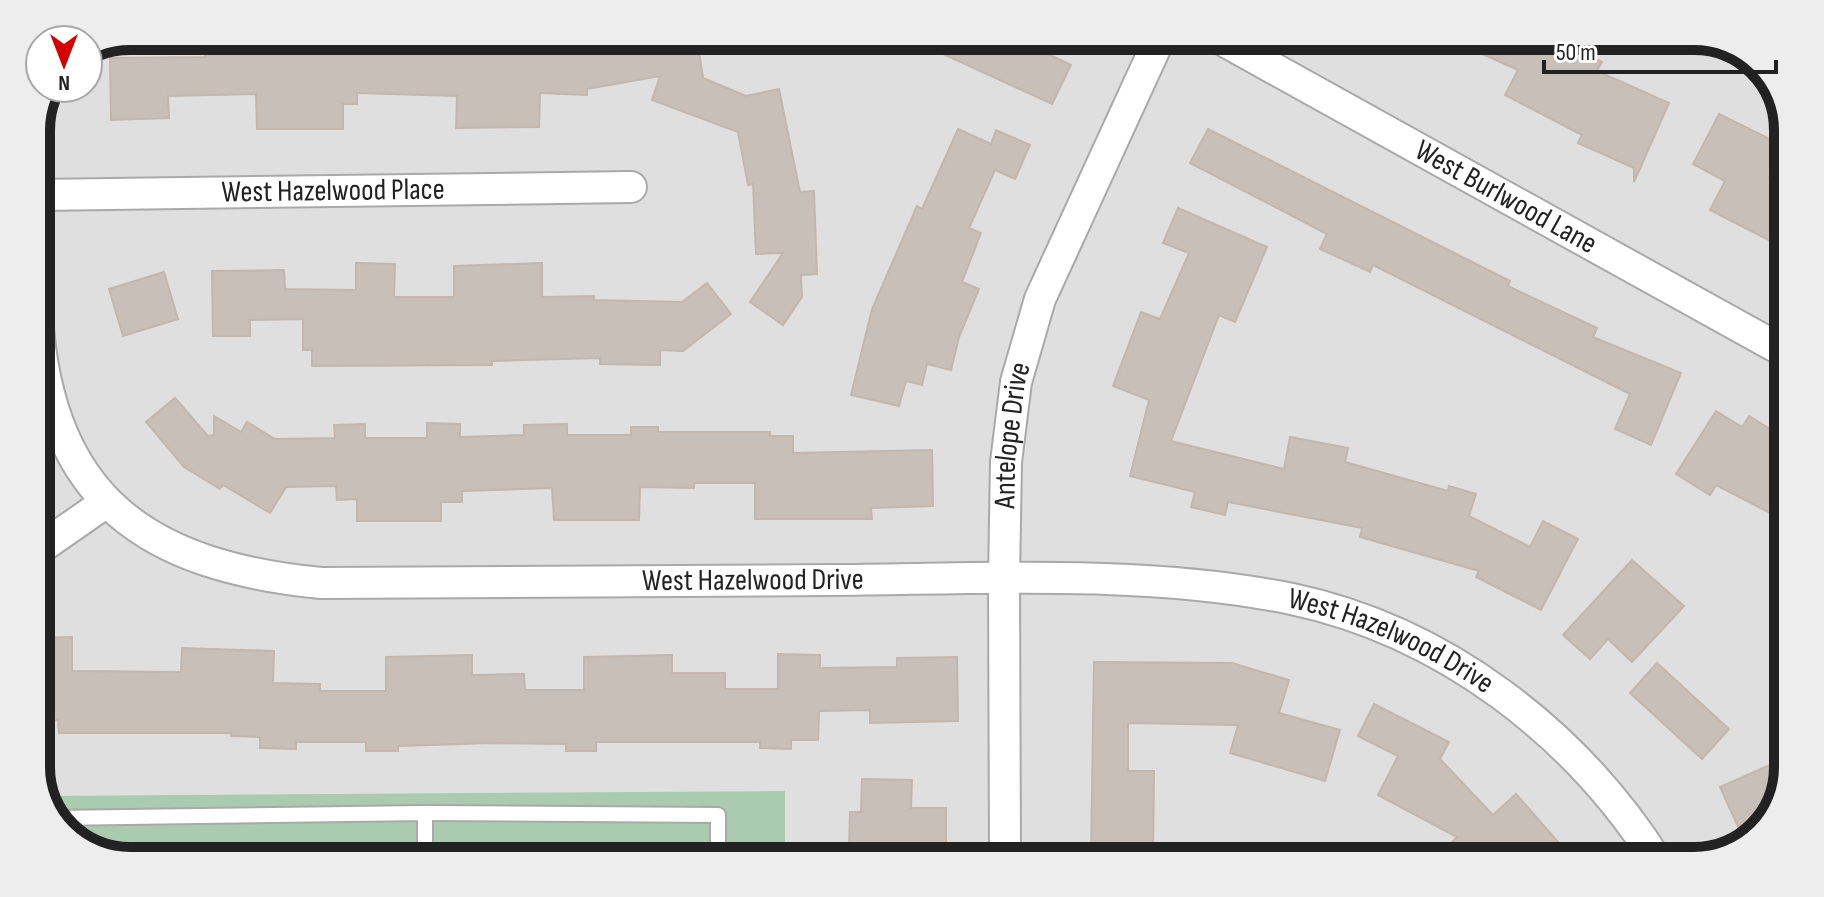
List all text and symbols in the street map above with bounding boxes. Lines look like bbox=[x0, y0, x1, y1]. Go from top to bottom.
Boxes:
north arrow bbox=[24, 24, 104, 104]
scale bar bbox=[1544, 24, 1776, 74]
text: 50 m bbox=[1556, 38, 1596, 67]
text: N bbox=[58, 69, 70, 96]
street label: West Burlwood Lane bbox=[1409, 132, 1603, 262]
street label: West Hazelwood Place bbox=[221, 172, 445, 211]
street label: Antelope Drive bbox=[987, 358, 1039, 510]
street label: West Hazelwood Drive bbox=[642, 562, 864, 599]
street label: West Hazelwood Drive bbox=[1285, 581, 1501, 701]

